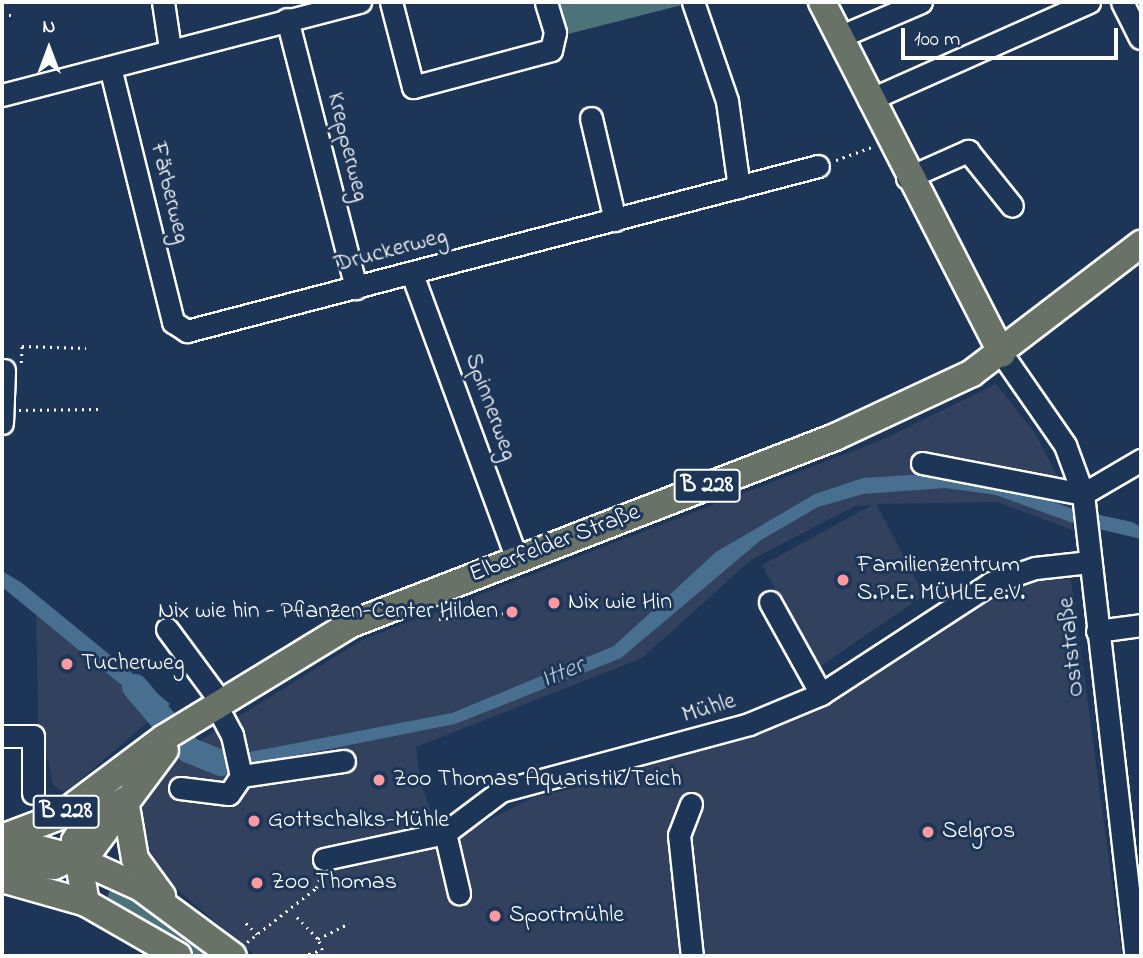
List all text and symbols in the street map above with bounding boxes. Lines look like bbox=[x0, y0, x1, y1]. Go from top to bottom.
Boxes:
north arrow bbox=[14, 14, 84, 84]
text: N bbox=[43, 14, 55, 41]
scale bar bbox=[905, 14, 1122, 58]
text: 100 m bbox=[914, 25, 960, 55]
street label: Krepperweg bbox=[320, 89, 374, 205]
street label: Färberweg bbox=[143, 139, 195, 247]
street label: Druckerweg bbox=[332, 222, 450, 280]
street label: Spinnerweg bbox=[457, 349, 523, 465]
road number: B 228 bbox=[672, 466, 742, 506]
street label: Elberfelder Straße bbox=[466, 498, 644, 590]
place label: Familienzentrum S.P.E. MÜHLE e.V. bbox=[857, 552, 1025, 608]
marker: Familienzentrum S.P.E. MÜHLE e.V. bbox=[835, 572, 851, 588]
place label: Nix wie Hin bbox=[568, 589, 672, 617]
marker: Nix wie Hin bbox=[546, 595, 562, 611]
street label: Oststraße bbox=[1052, 596, 1092, 698]
place label: Nix wie hin - Pflanzen-Center Hilden bbox=[158, 598, 498, 626]
marker: Nix wie hin - Pflanzen-Center Hilden bbox=[504, 604, 520, 620]
place label: Tucherweg bbox=[81, 650, 185, 678]
water label: Itter bbox=[537, 651, 589, 697]
marker: Tucherweg bbox=[59, 656, 75, 672]
street label: Mühle bbox=[679, 687, 739, 731]
place label: Zoo Thomas Aquaristik/Teich bbox=[393, 766, 682, 794]
marker: Zoo Thomas Aquaristik/Teich bbox=[371, 772, 387, 788]
road number: B 228 bbox=[31, 792, 101, 832]
place label: Gottschalks-Mühle bbox=[268, 807, 449, 835]
marker: Gottschalks-Mühle bbox=[246, 813, 262, 829]
place label: Selgros bbox=[942, 818, 1015, 846]
marker: Selgros bbox=[920, 824, 936, 840]
place label: Zoo Thomas bbox=[271, 869, 397, 897]
marker: Zoo Thomas bbox=[249, 875, 265, 891]
place label: Sportmühle bbox=[509, 902, 624, 930]
marker: Sportmühle bbox=[487, 908, 503, 924]

